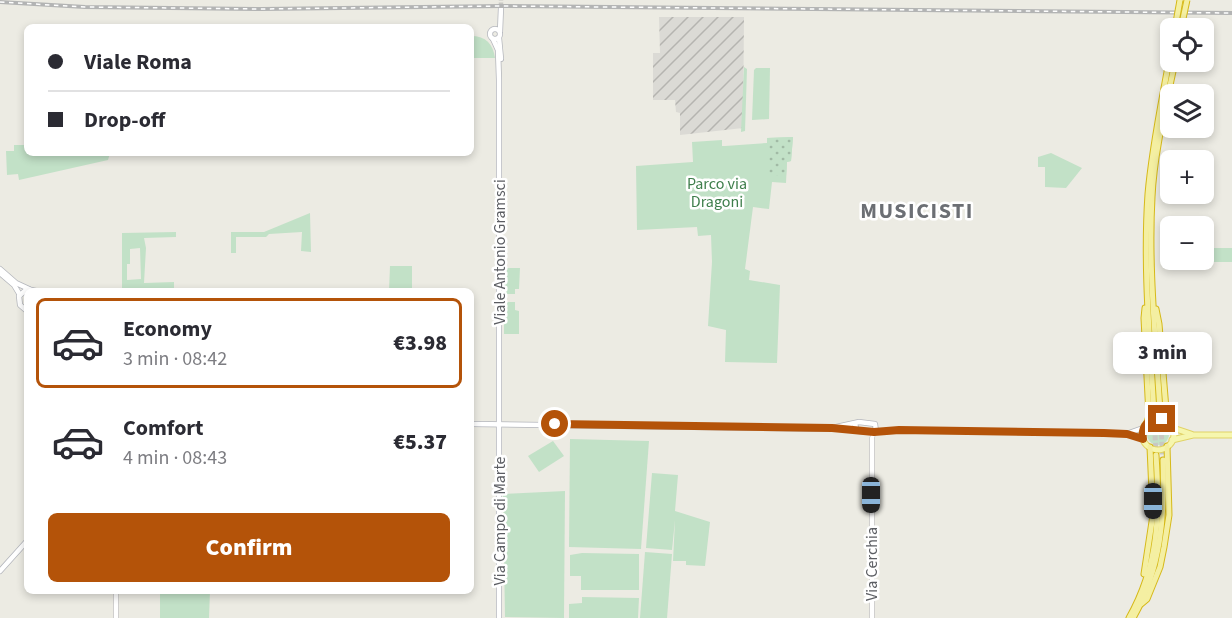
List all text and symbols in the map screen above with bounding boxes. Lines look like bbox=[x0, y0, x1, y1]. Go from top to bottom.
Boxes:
map controls bbox=[1160, 18, 1214, 270]
button: locate bbox=[1160, 18, 1214, 72]
text: Viale Roma bbox=[84, 46, 192, 78]
button: layers bbox=[1160, 84, 1214, 138]
text: Drop-off bbox=[84, 104, 165, 136]
button: + bbox=[1160, 150, 1214, 204]
park label: Parco via Dragoni bbox=[687, 173, 747, 213]
street label: Viale Antonio Gramsci bbox=[489, 179, 511, 325]
district label: MUSICISTI bbox=[860, 195, 974, 227]
button: − bbox=[1160, 216, 1214, 270]
text: Economy bbox=[123, 313, 212, 345]
icon: car bbox=[51, 316, 105, 370]
text: €3.98 bbox=[393, 327, 447, 359]
callout: 3 min bbox=[1112, 332, 1212, 374]
text: 3 min bbox=[1138, 339, 1187, 367]
text: 3 min · 08:42 bbox=[123, 345, 227, 373]
route end bbox=[1148, 405, 1175, 432]
route start bbox=[541, 410, 568, 437]
text: Comfort bbox=[123, 412, 204, 444]
icon: car bbox=[51, 415, 105, 469]
text: €5.37 bbox=[393, 426, 447, 458]
text: 4 min · 08:43 bbox=[123, 444, 227, 472]
street label: Via Campo di Marte bbox=[489, 456, 511, 586]
car bbox=[862, 477, 880, 513]
car bbox=[1144, 483, 1162, 519]
button: Confirm bbox=[48, 513, 450, 582]
street label: Via Cerchia bbox=[861, 527, 883, 601]

